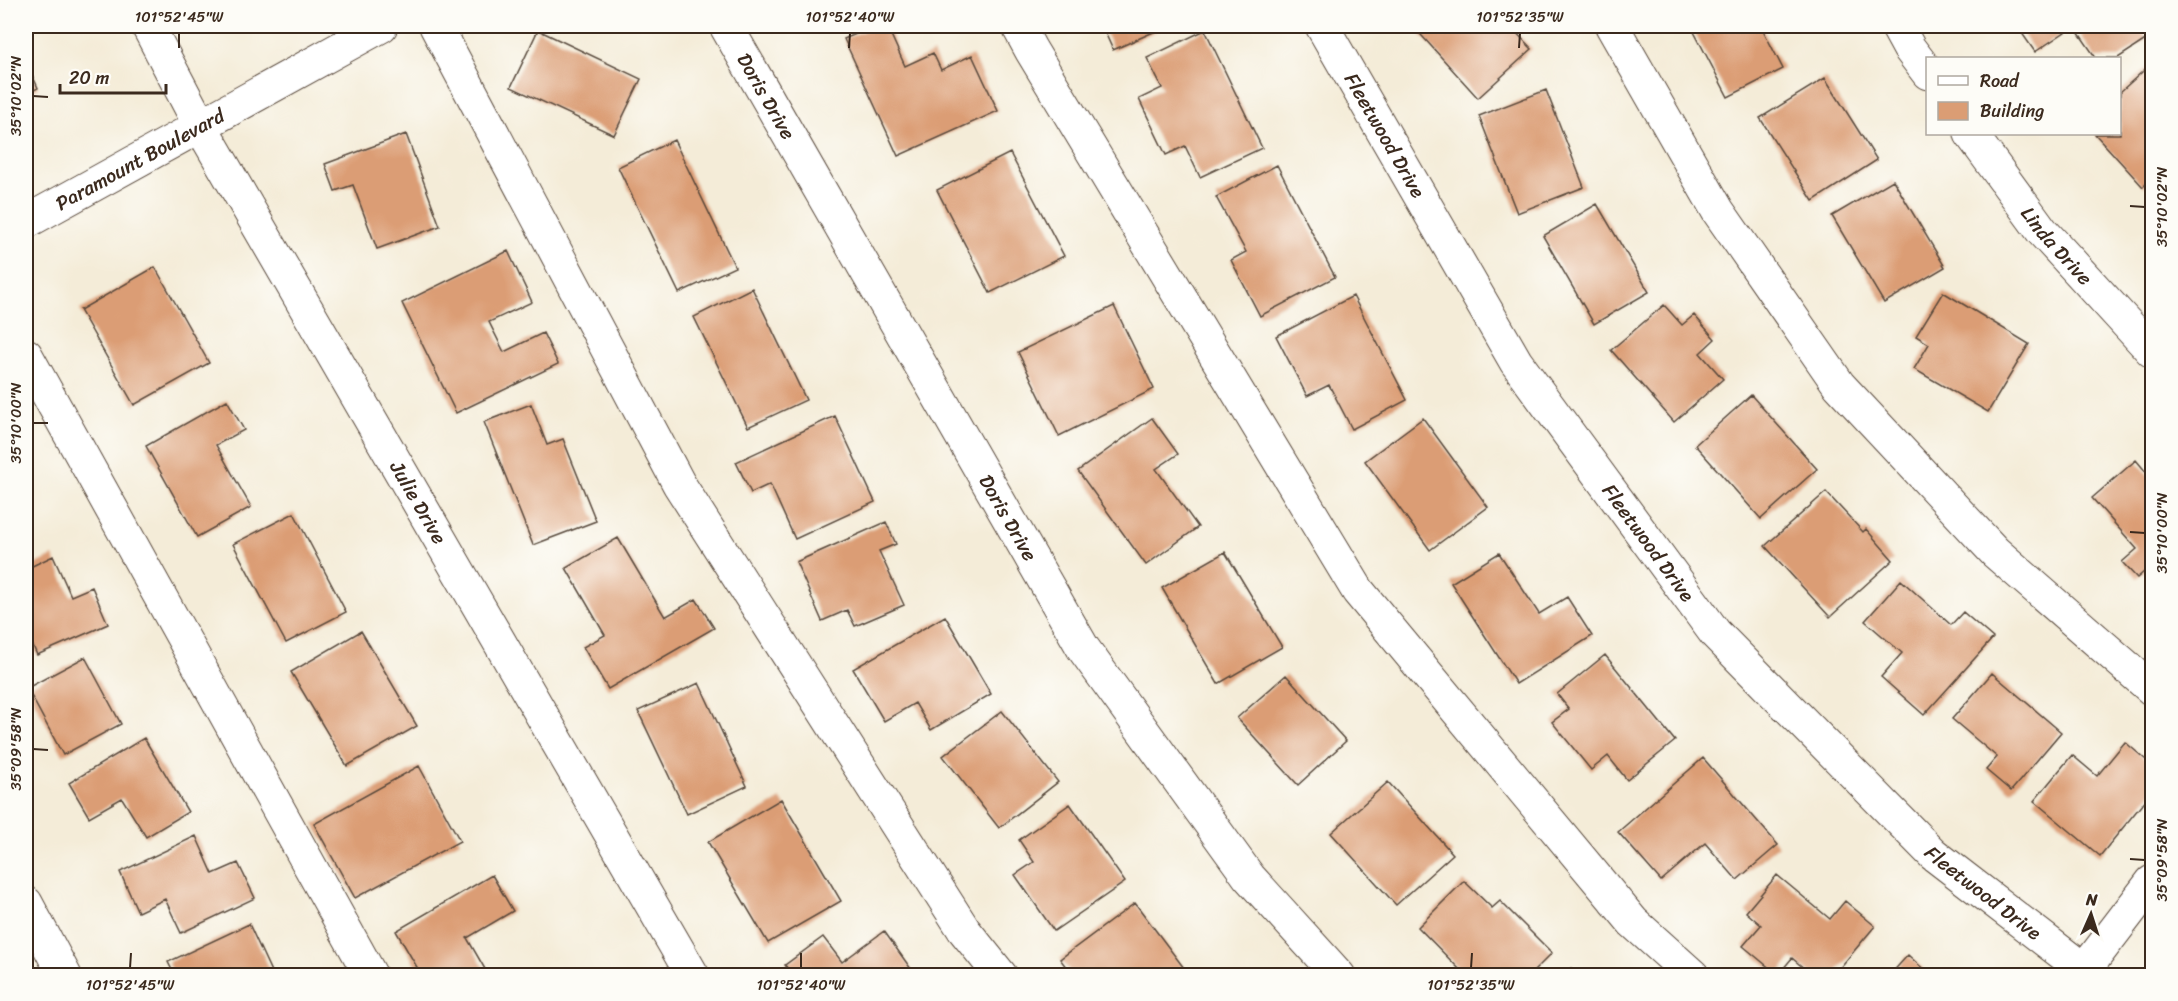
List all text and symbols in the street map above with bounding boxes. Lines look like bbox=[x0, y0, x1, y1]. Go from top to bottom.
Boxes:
text: 101°52'45"W bbox=[135, 4, 224, 30]
text: 101°52'40"W bbox=[806, 4, 895, 30]
text: 101°52'35"W bbox=[1476, 4, 1564, 30]
street label: Doris Drive bbox=[727, 46, 805, 147]
text: 35°10'02"N bbox=[3, 55, 29, 136]
scale bar bbox=[60, 57, 166, 95]
legend bbox=[1926, 57, 2121, 135]
text: 20 m bbox=[69, 62, 109, 94]
text: Road bbox=[1980, 65, 2020, 97]
street label: Fleetwood Drive bbox=[1334, 66, 1435, 205]
text: Building bbox=[1980, 95, 2044, 127]
street label: Paramount Boulevard bbox=[49, 98, 232, 221]
text: 35°10'02"N bbox=[2149, 166, 2175, 247]
street label: Linda Drive bbox=[2011, 199, 2101, 294]
text: 35°10'00"N bbox=[3, 382, 29, 463]
street label: Julie Drive bbox=[380, 453, 456, 551]
street label: Doris Drive bbox=[969, 468, 1047, 568]
street label: Fleetwood Drive bbox=[1593, 476, 1704, 610]
text: 35°10'00"N bbox=[2149, 492, 2175, 573]
text: 35°09'58"N bbox=[3, 707, 29, 790]
text: 35°09'58"N bbox=[2149, 818, 2175, 901]
street label: Fleetwood Drive bbox=[1915, 837, 2049, 950]
north arrow bbox=[2061, 884, 2121, 944]
text: N bbox=[2084, 885, 2099, 914]
text: 101°52'45"W bbox=[86, 972, 175, 998]
text: 101°52'40"W bbox=[757, 972, 846, 998]
text: 101°52'35"W bbox=[1427, 972, 1515, 998]

